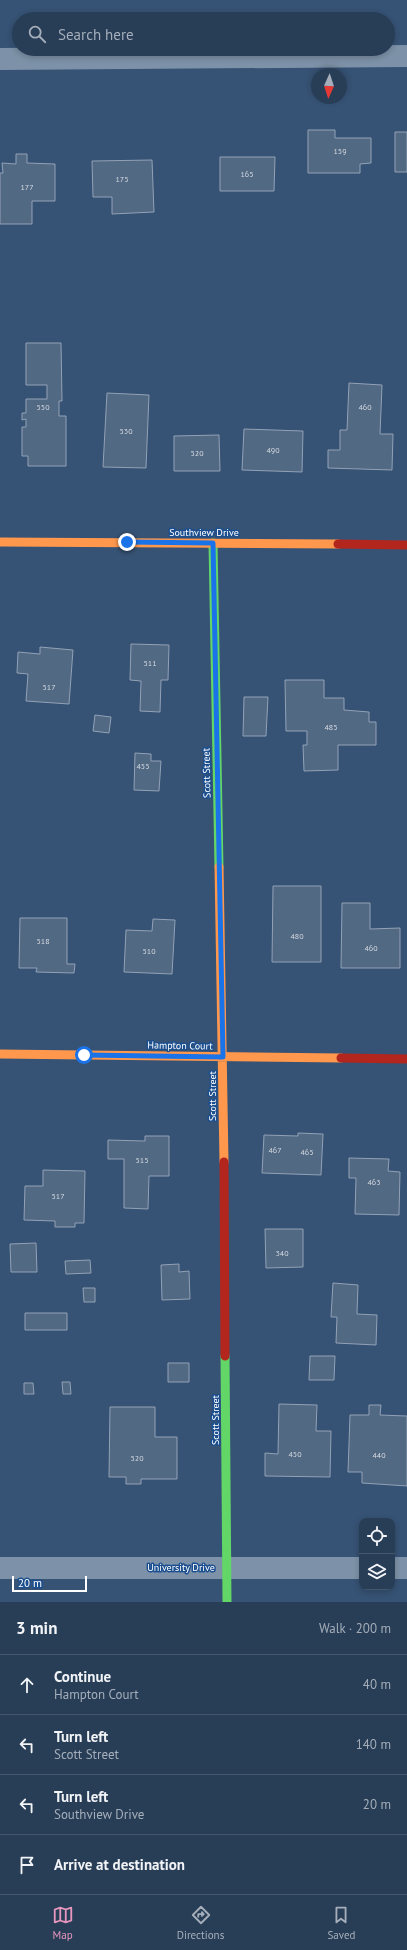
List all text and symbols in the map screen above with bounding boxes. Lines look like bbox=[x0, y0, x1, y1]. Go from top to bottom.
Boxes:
search box bbox=[12, 12, 395, 56]
icon: search bbox=[26, 23, 48, 45]
text: Search here bbox=[58, 25, 134, 44]
north arrow bbox=[311, 68, 347, 104]
house number: 159 bbox=[333, 146, 347, 156]
house number: 165 bbox=[240, 169, 254, 179]
house number: 175 bbox=[115, 174, 129, 184]
house number: 177 bbox=[20, 182, 34, 192]
house number: 550 bbox=[36, 402, 50, 412]
house number: 460 bbox=[358, 402, 372, 412]
house number: 530 bbox=[119, 426, 133, 436]
house number: 490 bbox=[266, 445, 280, 455]
house number: 520 bbox=[190, 448, 204, 458]
street label: Southview Drive bbox=[169, 526, 239, 539]
route end bbox=[118, 533, 136, 551]
house number: 511 bbox=[143, 658, 157, 668]
house number: 517 bbox=[42, 682, 56, 692]
house number: 485 bbox=[324, 722, 338, 732]
street label: Scott Street bbox=[200, 747, 213, 798]
house number: 455 bbox=[136, 761, 150, 771]
house number: 480 bbox=[290, 931, 304, 941]
house number: 518 bbox=[36, 936, 50, 946]
house number: 460 bbox=[364, 943, 378, 953]
house number: 510 bbox=[142, 946, 156, 956]
street label: Hampton Court bbox=[147, 1038, 213, 1053]
route start bbox=[75, 1046, 93, 1064]
street label: Scott Street bbox=[206, 1070, 219, 1121]
house number: 467 bbox=[268, 1145, 282, 1155]
house number: 465 bbox=[300, 1147, 314, 1157]
house number: 515 bbox=[135, 1155, 149, 1165]
house number: 463 bbox=[367, 1177, 381, 1187]
house number: 517 bbox=[51, 1191, 65, 1201]
house number: 340 bbox=[275, 1248, 289, 1258]
street label: Scott Street bbox=[209, 1394, 222, 1445]
house number: 450 bbox=[288, 1449, 302, 1459]
house number: 440 bbox=[372, 1450, 386, 1460]
house number: 520 bbox=[130, 1453, 144, 1463]
map controls bbox=[359, 1518, 395, 1590]
button: locate bbox=[359, 1518, 395, 1554]
button: layers bbox=[359, 1554, 395, 1590]
street label: University Drive bbox=[147, 1561, 215, 1574]
scale bar bbox=[12, 1574, 87, 1593]
text: 20 m bbox=[18, 1576, 42, 1590]
text: 3 min bbox=[16, 1617, 57, 1639]
text: Walk · 200 m bbox=[319, 1620, 391, 1637]
text: Continue bbox=[54, 1667, 111, 1686]
icon: ahead bbox=[16, 1674, 38, 1696]
text: 40 m bbox=[363, 1676, 391, 1693]
text: Hampton Court bbox=[54, 1686, 139, 1703]
text: Turn left bbox=[54, 1727, 108, 1746]
icon: left bbox=[16, 1734, 38, 1756]
text: 140 m bbox=[356, 1736, 391, 1753]
text: Scott Street bbox=[54, 1746, 119, 1763]
text: Turn left bbox=[54, 1787, 108, 1806]
icon: left bbox=[16, 1794, 38, 1816]
text: 20 m bbox=[363, 1796, 391, 1813]
text: Southview Drive bbox=[54, 1806, 144, 1823]
icon: arrive bbox=[16, 1854, 38, 1876]
text: Arrive at destination bbox=[54, 1855, 185, 1874]
tab: Map bbox=[52, 1904, 74, 1942]
tab: Directions bbox=[177, 1904, 224, 1942]
tab: Saved bbox=[327, 1904, 355, 1942]

